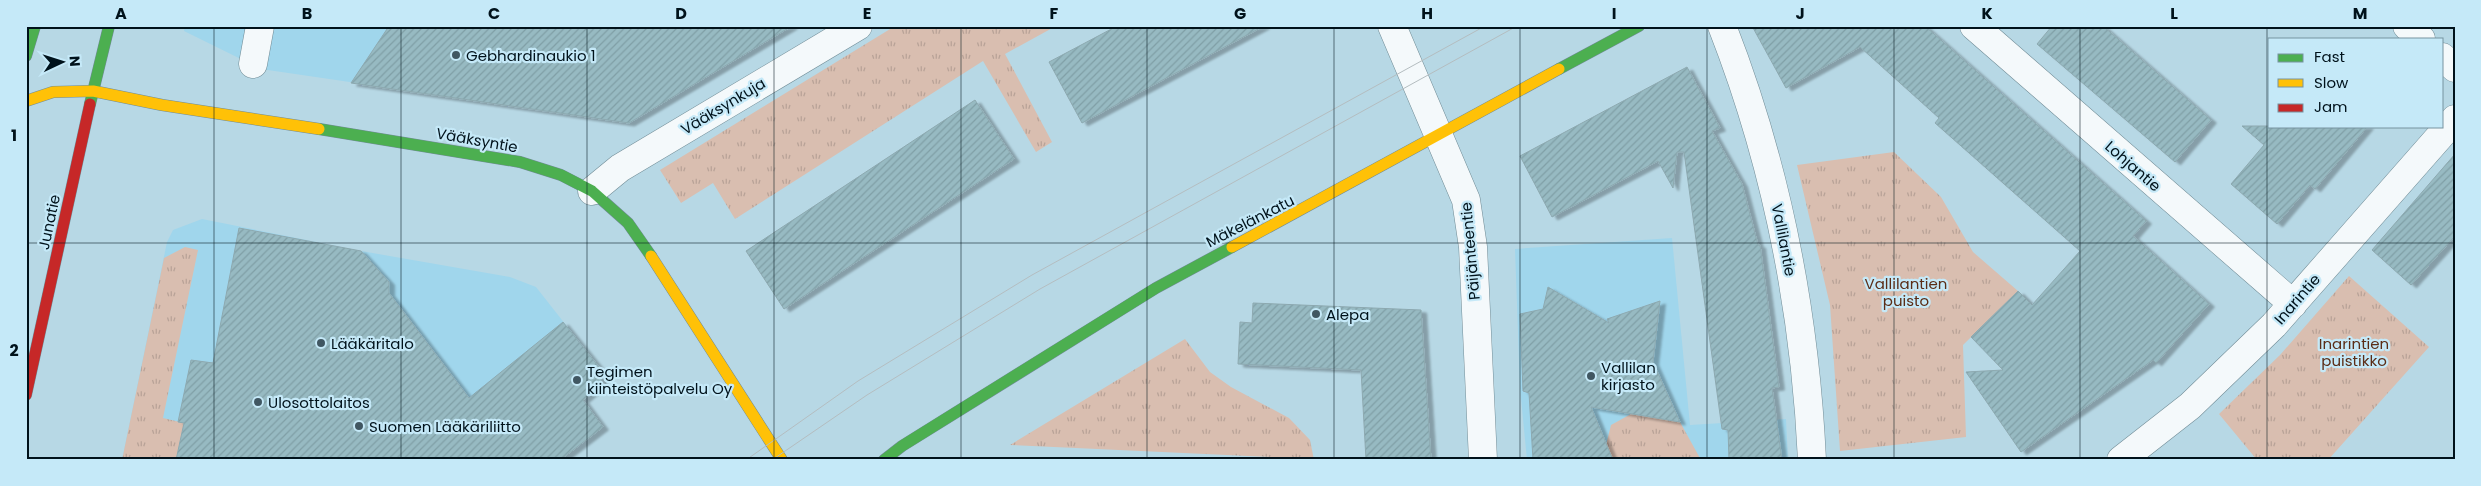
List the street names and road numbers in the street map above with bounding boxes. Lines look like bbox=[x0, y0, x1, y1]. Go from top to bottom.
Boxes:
street label: Vääksynkuja bbox=[677, 72, 769, 140]
street label: Vääksyntie bbox=[435, 122, 519, 158]
street label: Lohjantie bbox=[2101, 136, 2165, 196]
street label: Mäkelänkatu bbox=[1202, 190, 1298, 252]
street label: Junatie bbox=[33, 193, 65, 251]
street label: Päijänteentie bbox=[1455, 201, 1485, 301]
street label: Vallilantie bbox=[1767, 202, 1801, 278]
street label: Inarintie bbox=[2269, 269, 2325, 329]

